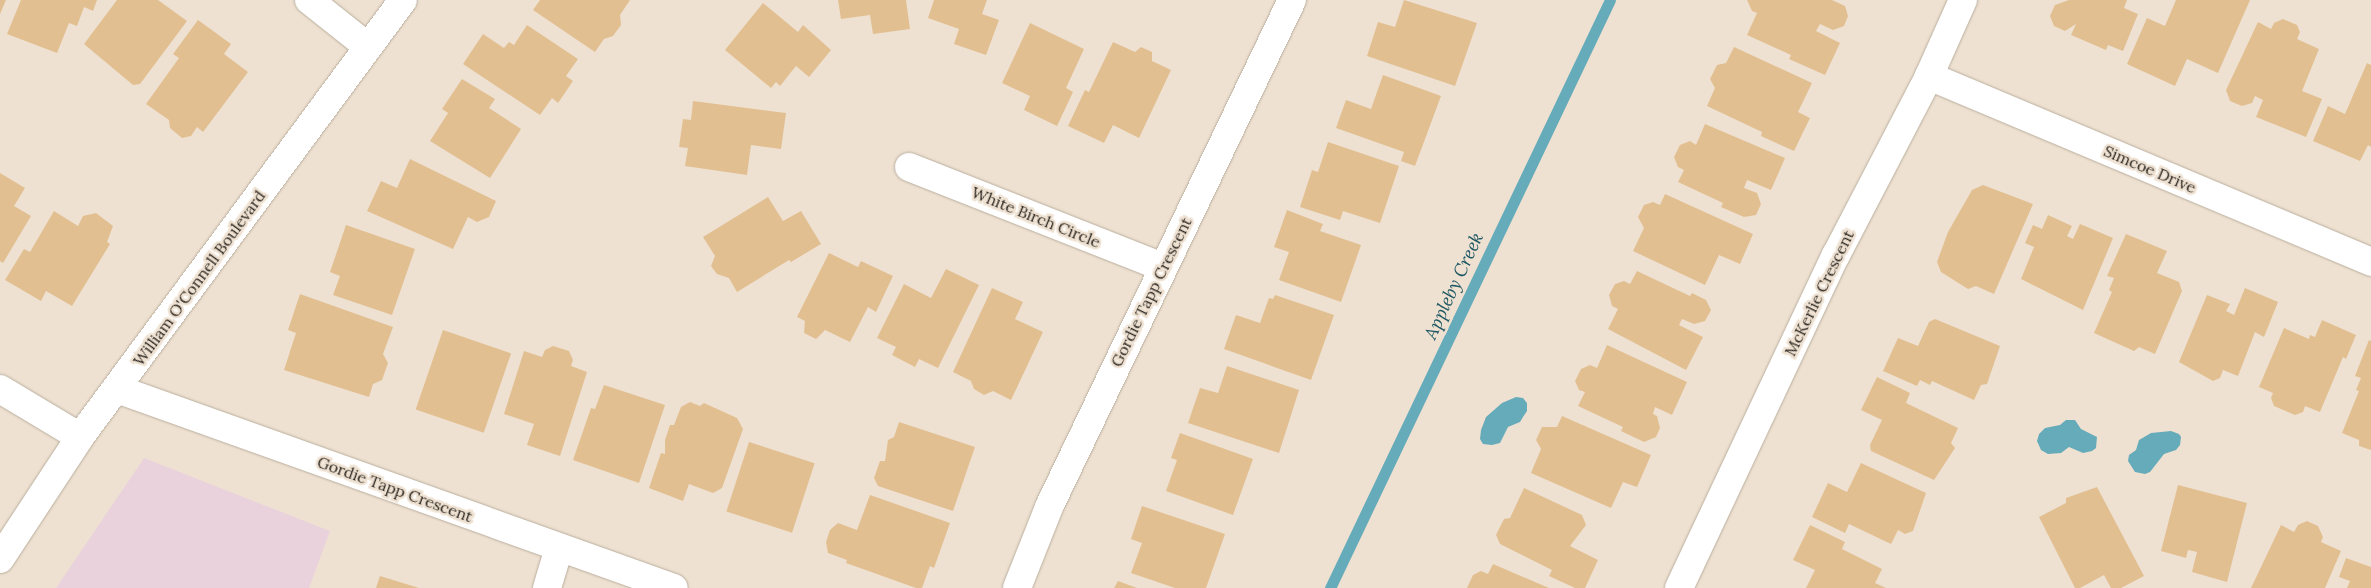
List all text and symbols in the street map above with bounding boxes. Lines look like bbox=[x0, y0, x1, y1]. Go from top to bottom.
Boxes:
street label: Simcoe Drive bbox=[2101, 141, 2199, 197]
street label: White Birch Circle bbox=[969, 182, 1103, 252]
street label: William O'Connell Boulevard bbox=[129, 187, 269, 369]
street label: Gordie Tapp Crescent bbox=[1106, 214, 1196, 370]
street label: McKerlie Crescent bbox=[1780, 227, 1858, 359]
water label: Appleby Creek bbox=[1420, 229, 1488, 343]
street label: Gordie Tapp Crescent bbox=[315, 452, 475, 526]

